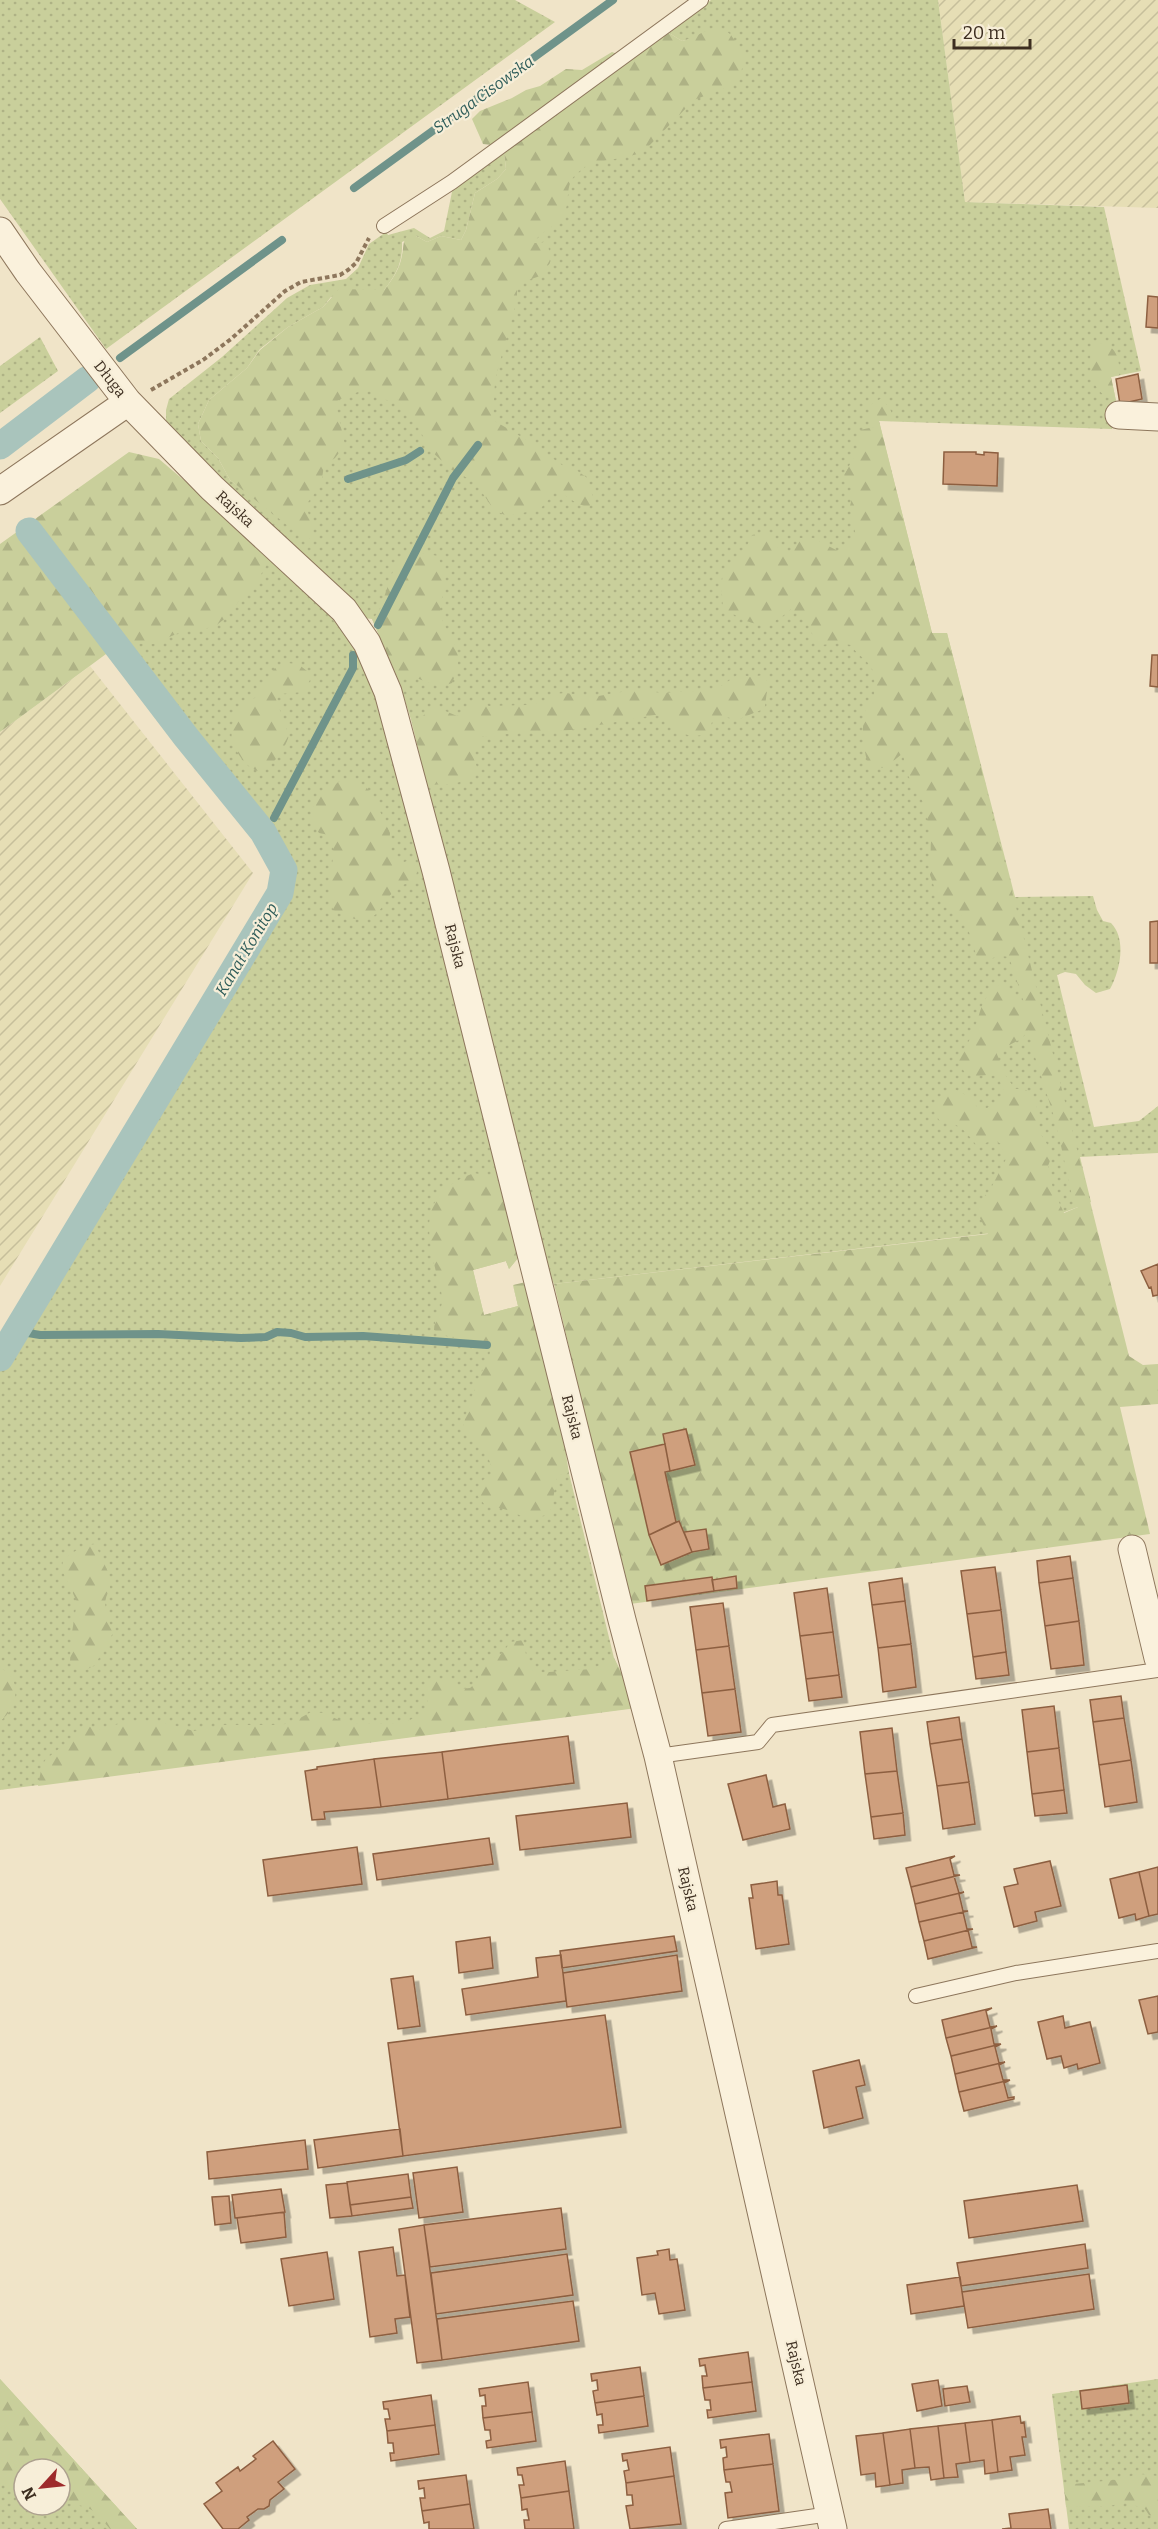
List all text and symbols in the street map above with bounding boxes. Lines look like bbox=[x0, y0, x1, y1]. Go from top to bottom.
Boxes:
scale bar bbox=[954, 12, 1030, 50]
text: 20 m bbox=[963, 22, 1005, 44]
water label: Struga Cisowska bbox=[429, 51, 537, 137]
street label: Długa bbox=[90, 357, 130, 401]
street label: Rajska bbox=[212, 487, 258, 531]
water label: Kanał Konitop bbox=[211, 900, 281, 999]
street label: Rajska bbox=[441, 922, 469, 970]
street label: Rajska bbox=[558, 1393, 586, 1441]
street label: Rajska bbox=[674, 1865, 702, 1913]
street label: Rajska bbox=[782, 2339, 810, 2387]
north arrow bbox=[12, 2457, 72, 2517]
text: N bbox=[18, 2484, 40, 2503]

